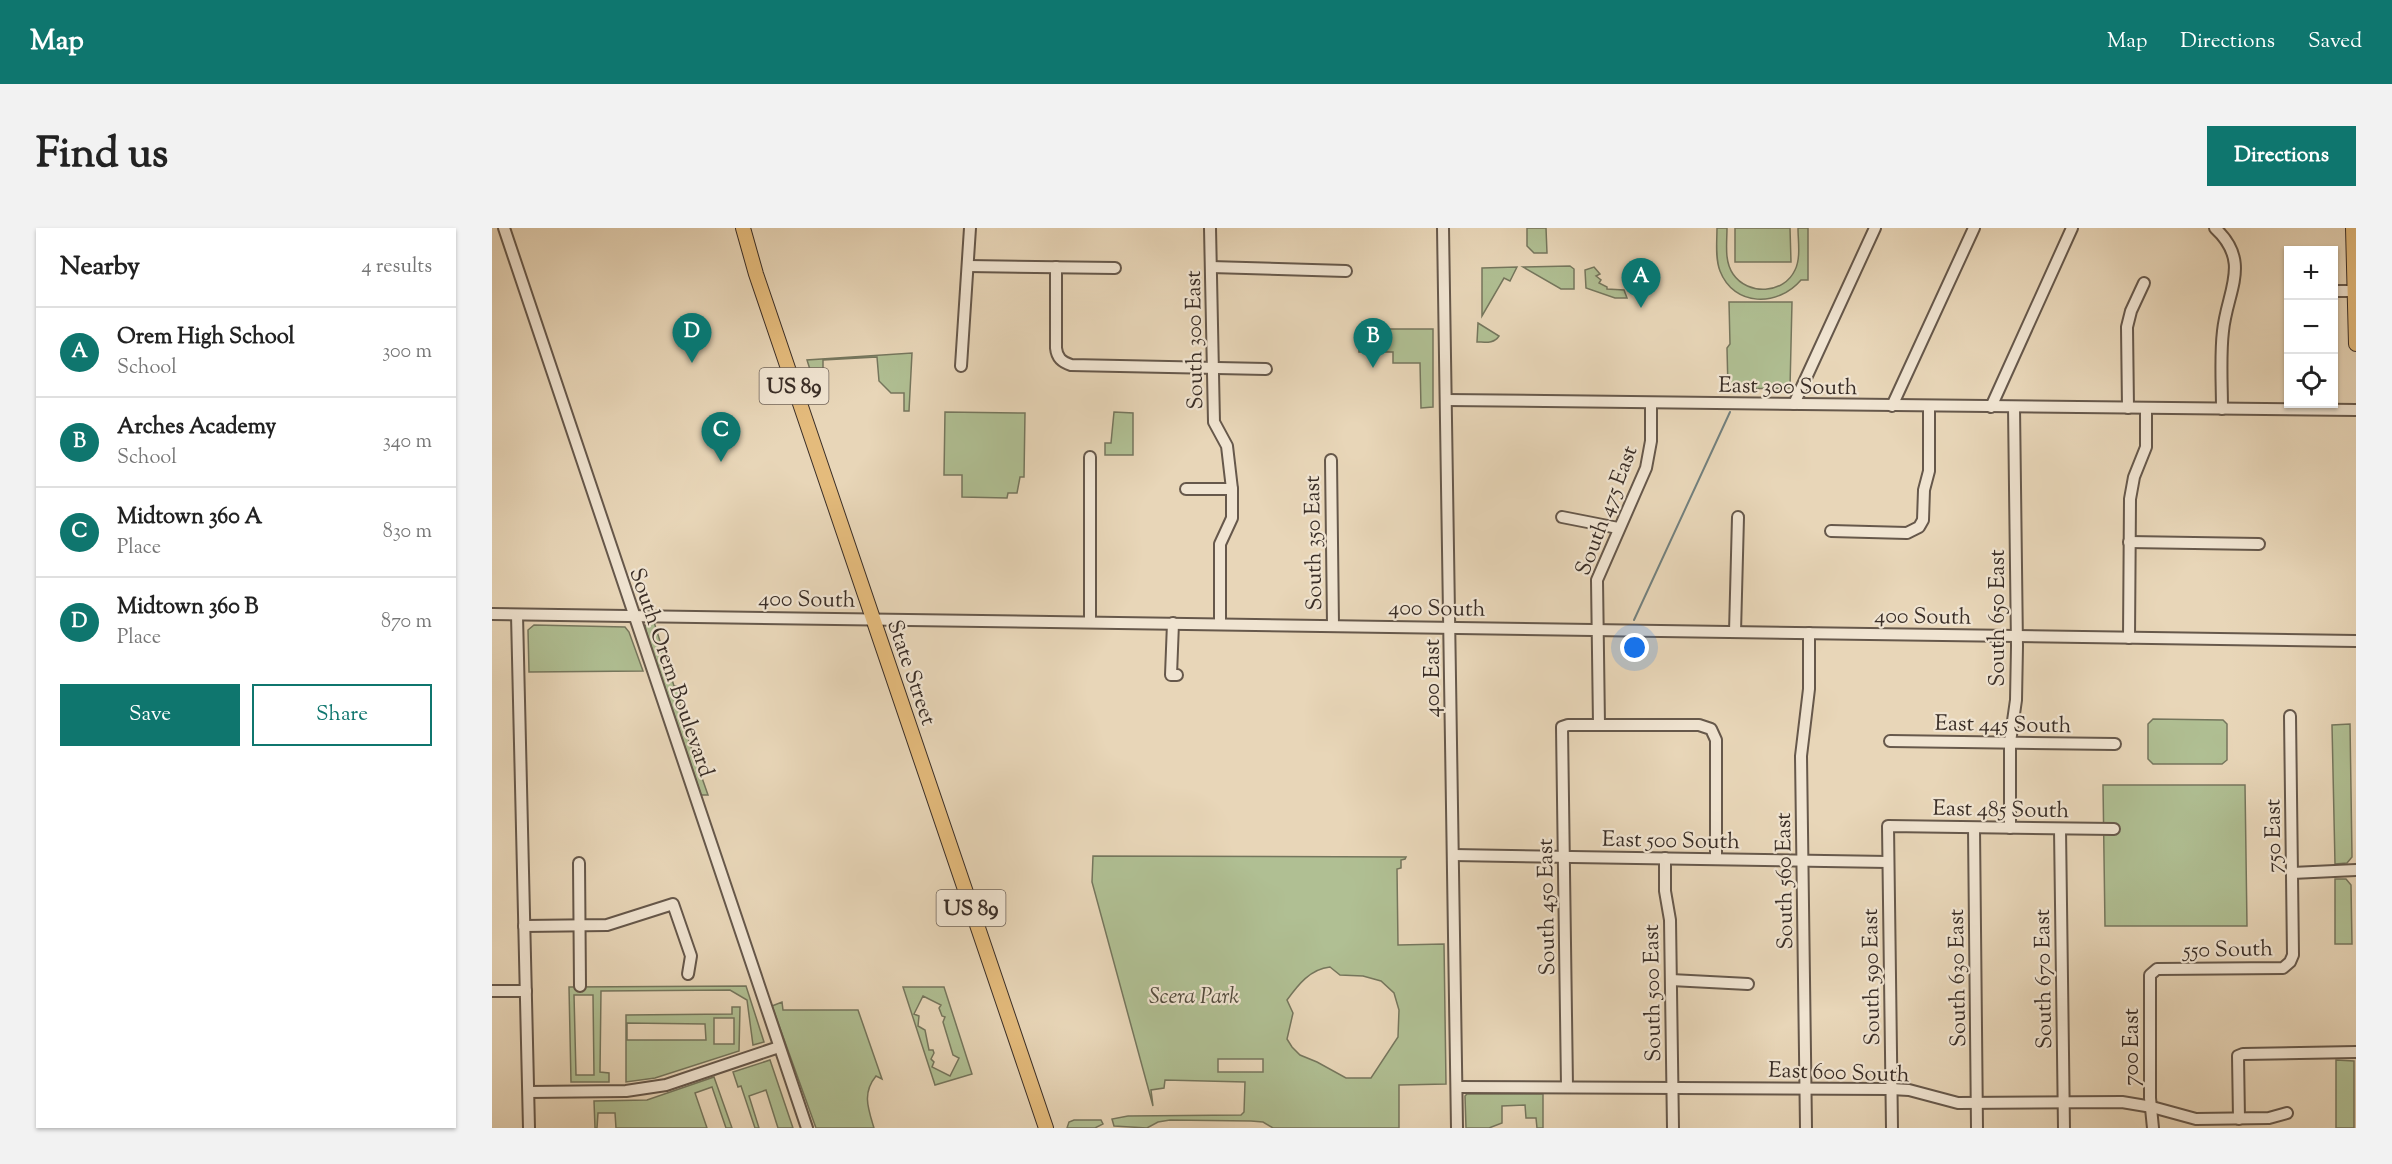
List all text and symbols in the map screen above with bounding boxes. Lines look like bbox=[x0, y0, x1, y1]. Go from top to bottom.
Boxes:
text: Map bbox=[30, 22, 84, 62]
text: Map bbox=[2107, 27, 2147, 57]
text: Directions bbox=[2180, 27, 2275, 57]
text: Saved bbox=[2308, 27, 2362, 57]
text: Find us bbox=[36, 126, 168, 186]
button: Directions bbox=[2207, 126, 2356, 186]
map controls bbox=[2284, 246, 2338, 408]
button: + bbox=[2284, 246, 2338, 300]
text: Nearby bbox=[60, 249, 140, 286]
text: 4 results bbox=[361, 253, 432, 282]
pin: A bbox=[1622, 259, 1660, 308]
street label: South 300 East bbox=[1179, 270, 1213, 410]
button: − bbox=[2284, 300, 2338, 354]
pin: D bbox=[672, 314, 712, 363]
pin: B bbox=[1354, 318, 1392, 368]
text: Orem High School bbox=[117, 322, 295, 354]
text: A bbox=[71, 338, 88, 367]
text: 300 m bbox=[382, 338, 432, 367]
text: School bbox=[117, 354, 177, 383]
button: locate bbox=[2284, 354, 2338, 408]
road number: US 89 bbox=[760, 368, 828, 404]
street label: East 300 South bbox=[1718, 371, 1858, 405]
text: Arches Academy bbox=[117, 412, 276, 444]
pin: C bbox=[702, 412, 740, 462]
text: B bbox=[73, 428, 86, 457]
text: 340 m bbox=[383, 428, 432, 457]
street label: South 475 East bbox=[1568, 441, 1647, 581]
text: School bbox=[117, 444, 177, 473]
street label: South 350 East bbox=[1298, 475, 1332, 611]
text: Midtown 360 A bbox=[117, 502, 262, 534]
text: C bbox=[71, 518, 88, 547]
text: 830 m bbox=[383, 518, 432, 547]
text: Place bbox=[117, 534, 161, 563]
street label: South 650 East bbox=[1983, 549, 2015, 687]
street label: South Orem Boulevard bbox=[619, 564, 721, 782]
street label: 400 South bbox=[758, 584, 856, 618]
text: Midtown 360 B bbox=[117, 592, 258, 624]
street label: 400 South bbox=[1388, 593, 1486, 627]
street label: 400 South bbox=[1874, 601, 1972, 635]
text: D bbox=[72, 608, 87, 637]
text: 870 m bbox=[381, 608, 432, 637]
street label: State Street bbox=[877, 616, 943, 731]
text: Place bbox=[117, 624, 161, 653]
your location bbox=[1620, 633, 1649, 662]
street label: 400 East bbox=[1418, 638, 1450, 717]
button: Save bbox=[60, 684, 240, 746]
button: Share bbox=[252, 684, 432, 746]
street label: East 445 South bbox=[1934, 709, 2072, 743]
street label: East 485 South bbox=[1932, 794, 2070, 828]
street label: 750 East bbox=[2258, 798, 2292, 873]
street label: South 560 East bbox=[1769, 812, 1803, 950]
street label: East 500 South bbox=[1602, 825, 1740, 859]
street label: South 450 East bbox=[1531, 837, 1565, 976]
road number: US 89 bbox=[936, 890, 1006, 926]
street label: South 590 East bbox=[1856, 908, 1890, 1046]
street label: South 630 East bbox=[1942, 908, 1976, 1047]
street label: South 670 East bbox=[2028, 908, 2062, 1049]
street label: South 500 East bbox=[1637, 923, 1671, 1062]
street label: 550 South bbox=[2181, 934, 2273, 968]
park label: Scera Park bbox=[1149, 982, 1239, 1014]
street label: 700 East bbox=[2117, 1007, 2149, 1086]
street label: East 600 South bbox=[1768, 1056, 1910, 1092]

